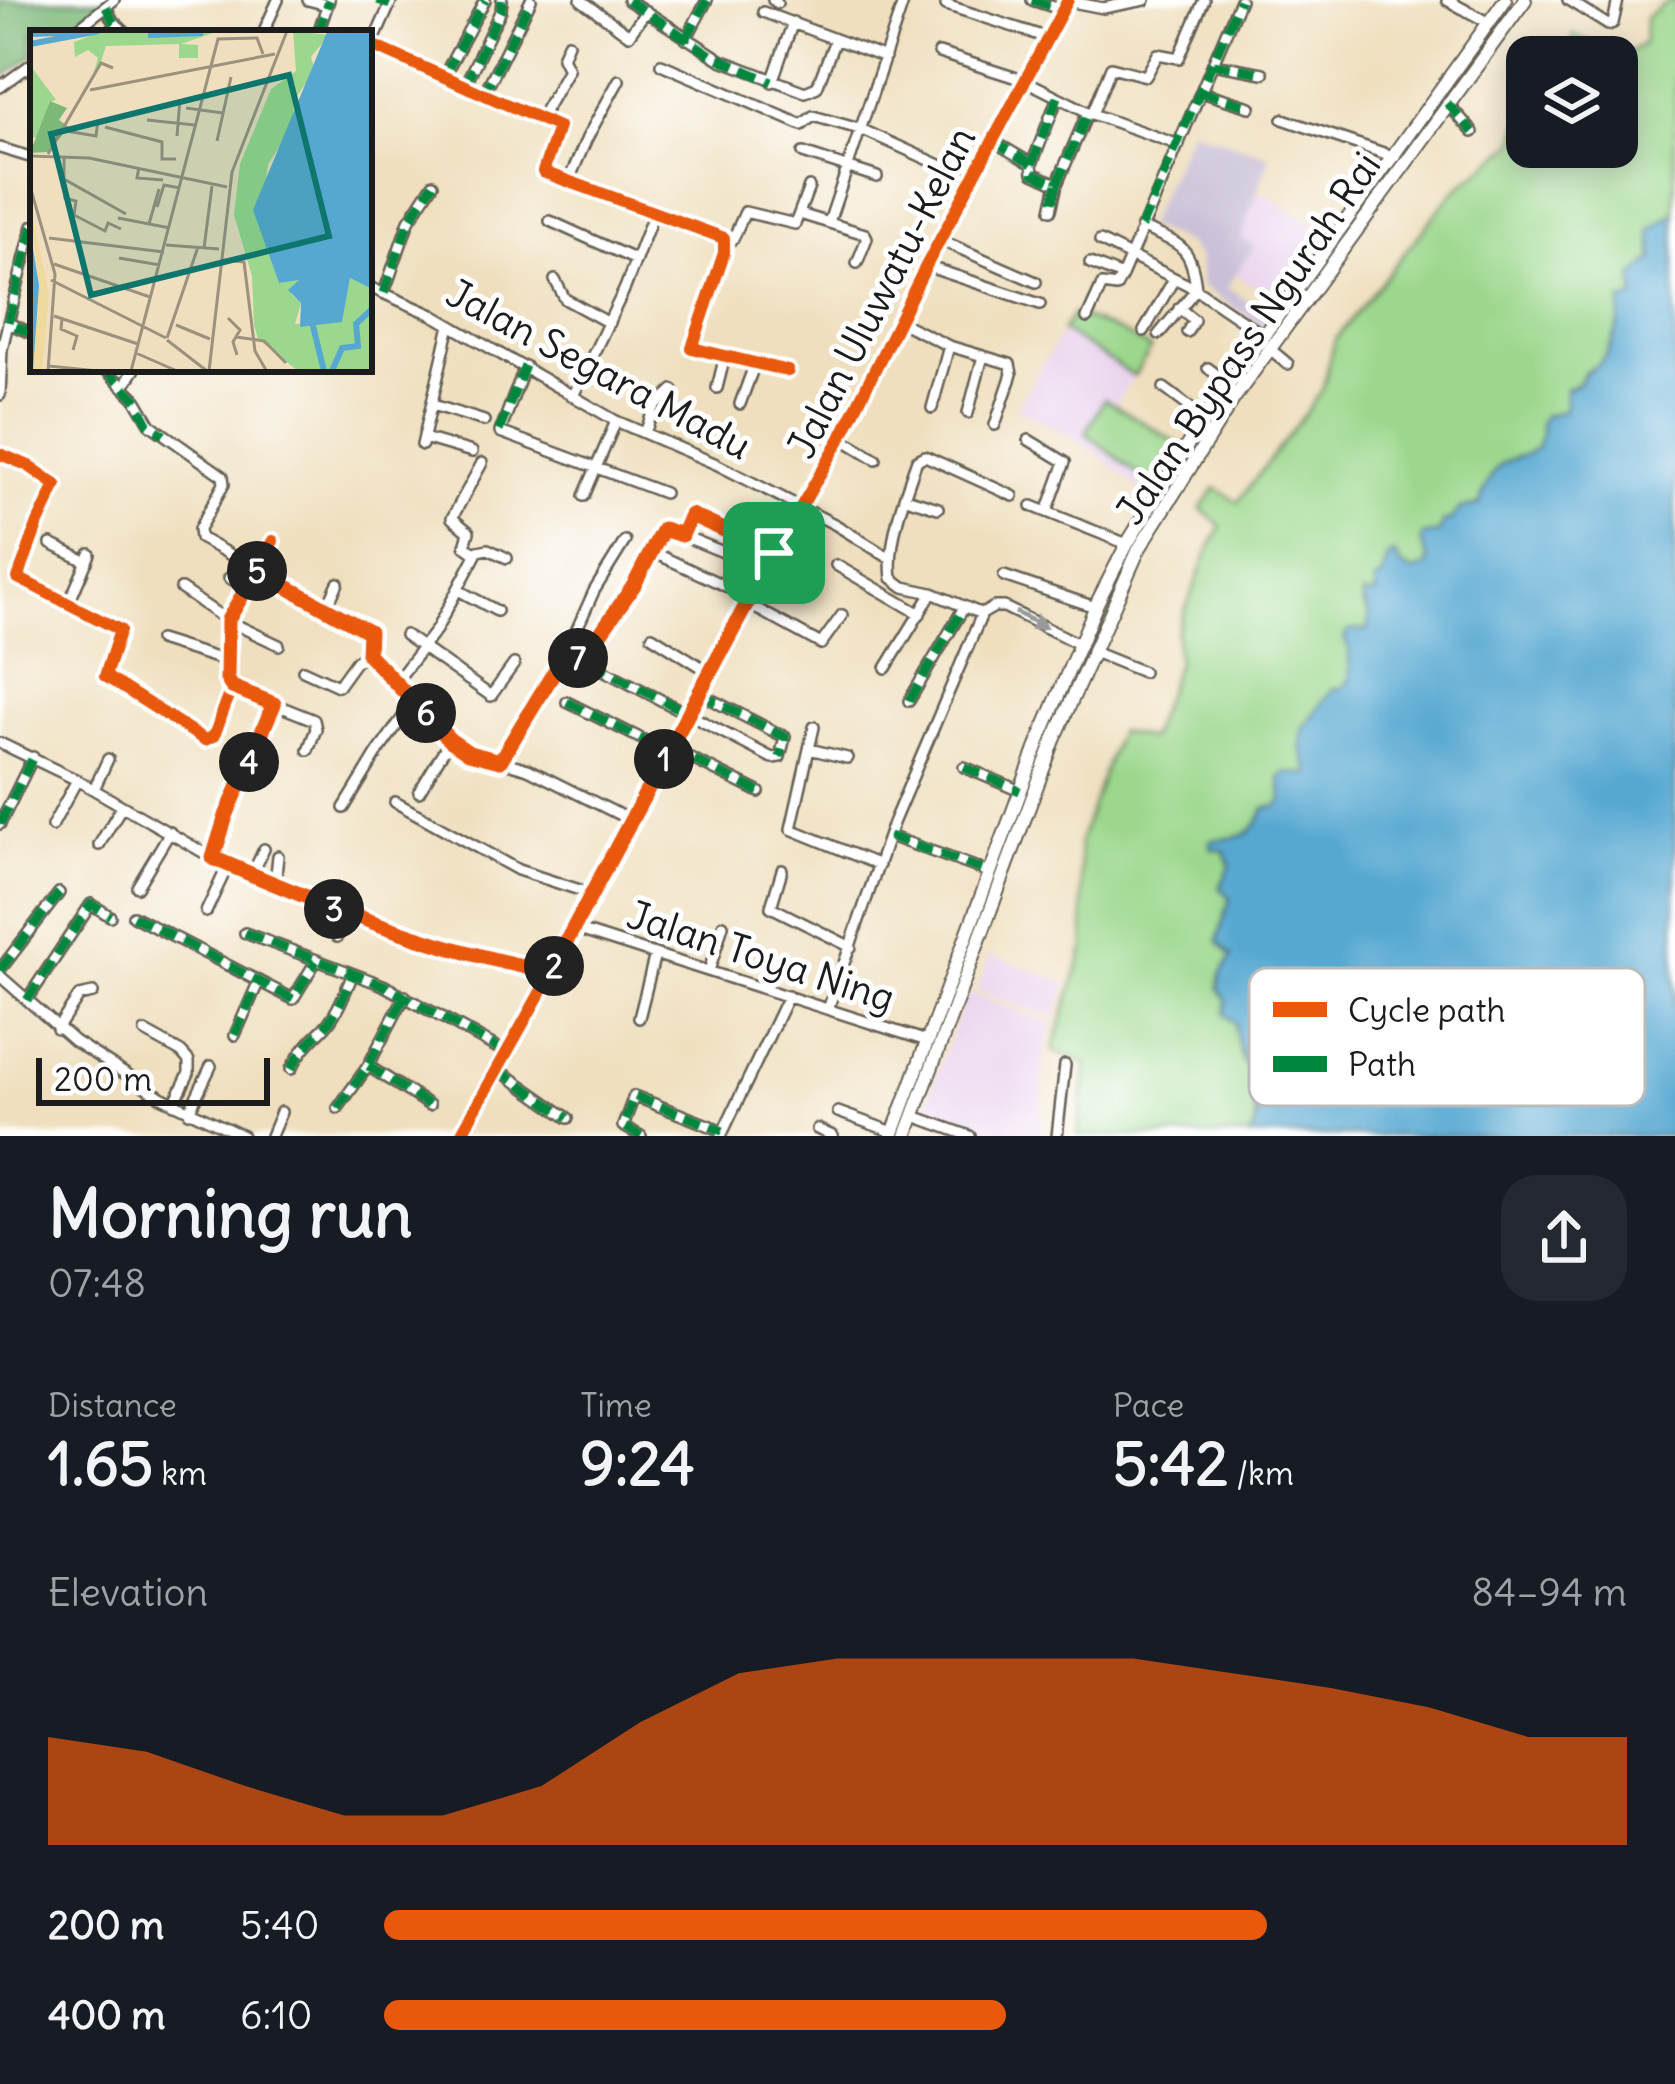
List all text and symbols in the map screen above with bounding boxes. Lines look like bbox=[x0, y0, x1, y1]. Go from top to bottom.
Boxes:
inset map bbox=[30, 30, 372, 372]
map controls bbox=[1506, 36, 1638, 168]
button: layers bbox=[1506, 36, 1638, 168]
street label: Jalan Uluwatu-Kelan bbox=[777, 118, 986, 466]
street label: Jalan Bypass Ngurah Rai bbox=[1106, 143, 1391, 534]
street label: Jalan Segara Madu bbox=[438, 269, 759, 470]
pin bbox=[723, 502, 825, 604]
icon: arrive bbox=[741, 520, 807, 586]
pin: 5 bbox=[227, 541, 287, 601]
text: 5 bbox=[248, 550, 266, 592]
one-way arrow bbox=[1014, 609, 1048, 629]
pin: 7 bbox=[548, 628, 608, 688]
text: 7 bbox=[570, 637, 586, 679]
pin: 6 bbox=[396, 683, 456, 743]
text: 6 bbox=[416, 692, 436, 734]
pin: 1 bbox=[634, 729, 694, 789]
pin: 4 bbox=[219, 732, 279, 792]
text: 1 bbox=[657, 738, 671, 780]
text: 4 bbox=[239, 741, 259, 783]
pin: 3 bbox=[304, 879, 364, 939]
text: 3 bbox=[325, 888, 343, 930]
street label: Jalan Toya Ning bbox=[621, 890, 901, 1023]
pin: 2 bbox=[524, 936, 584, 996]
text: 2 bbox=[545, 945, 563, 987]
legend bbox=[1249, 968, 1645, 1106]
text: Cycle path bbox=[1348, 989, 1506, 1031]
text: Path bbox=[1348, 1043, 1416, 1085]
scale bar bbox=[36, 1052, 270, 1105]
text: 200 m bbox=[54, 1058, 152, 1100]
text: Morning run bbox=[48, 1172, 412, 1255]
button: share bbox=[1501, 1175, 1627, 1301]
text: 07:48 bbox=[48, 1259, 146, 1308]
text: Distance bbox=[48, 1384, 177, 1426]
text: Time bbox=[580, 1384, 652, 1426]
text: Pace bbox=[1113, 1384, 1184, 1426]
text: 1.65 bbox=[48, 1426, 153, 1501]
text: 9:24 bbox=[580, 1426, 695, 1501]
text: 5:42 bbox=[1113, 1426, 1228, 1501]
text: km bbox=[153, 1452, 207, 1494]
text: /km bbox=[1228, 1452, 1294, 1494]
text: Elevation bbox=[48, 1568, 208, 1617]
text: 84–94 m bbox=[1471, 1568, 1627, 1617]
text: 200 m bbox=[48, 1901, 164, 1950]
text: 5:40 bbox=[240, 1901, 319, 1950]
text: 400 m bbox=[48, 1991, 165, 2040]
text: 6:10 bbox=[240, 1991, 312, 2040]

